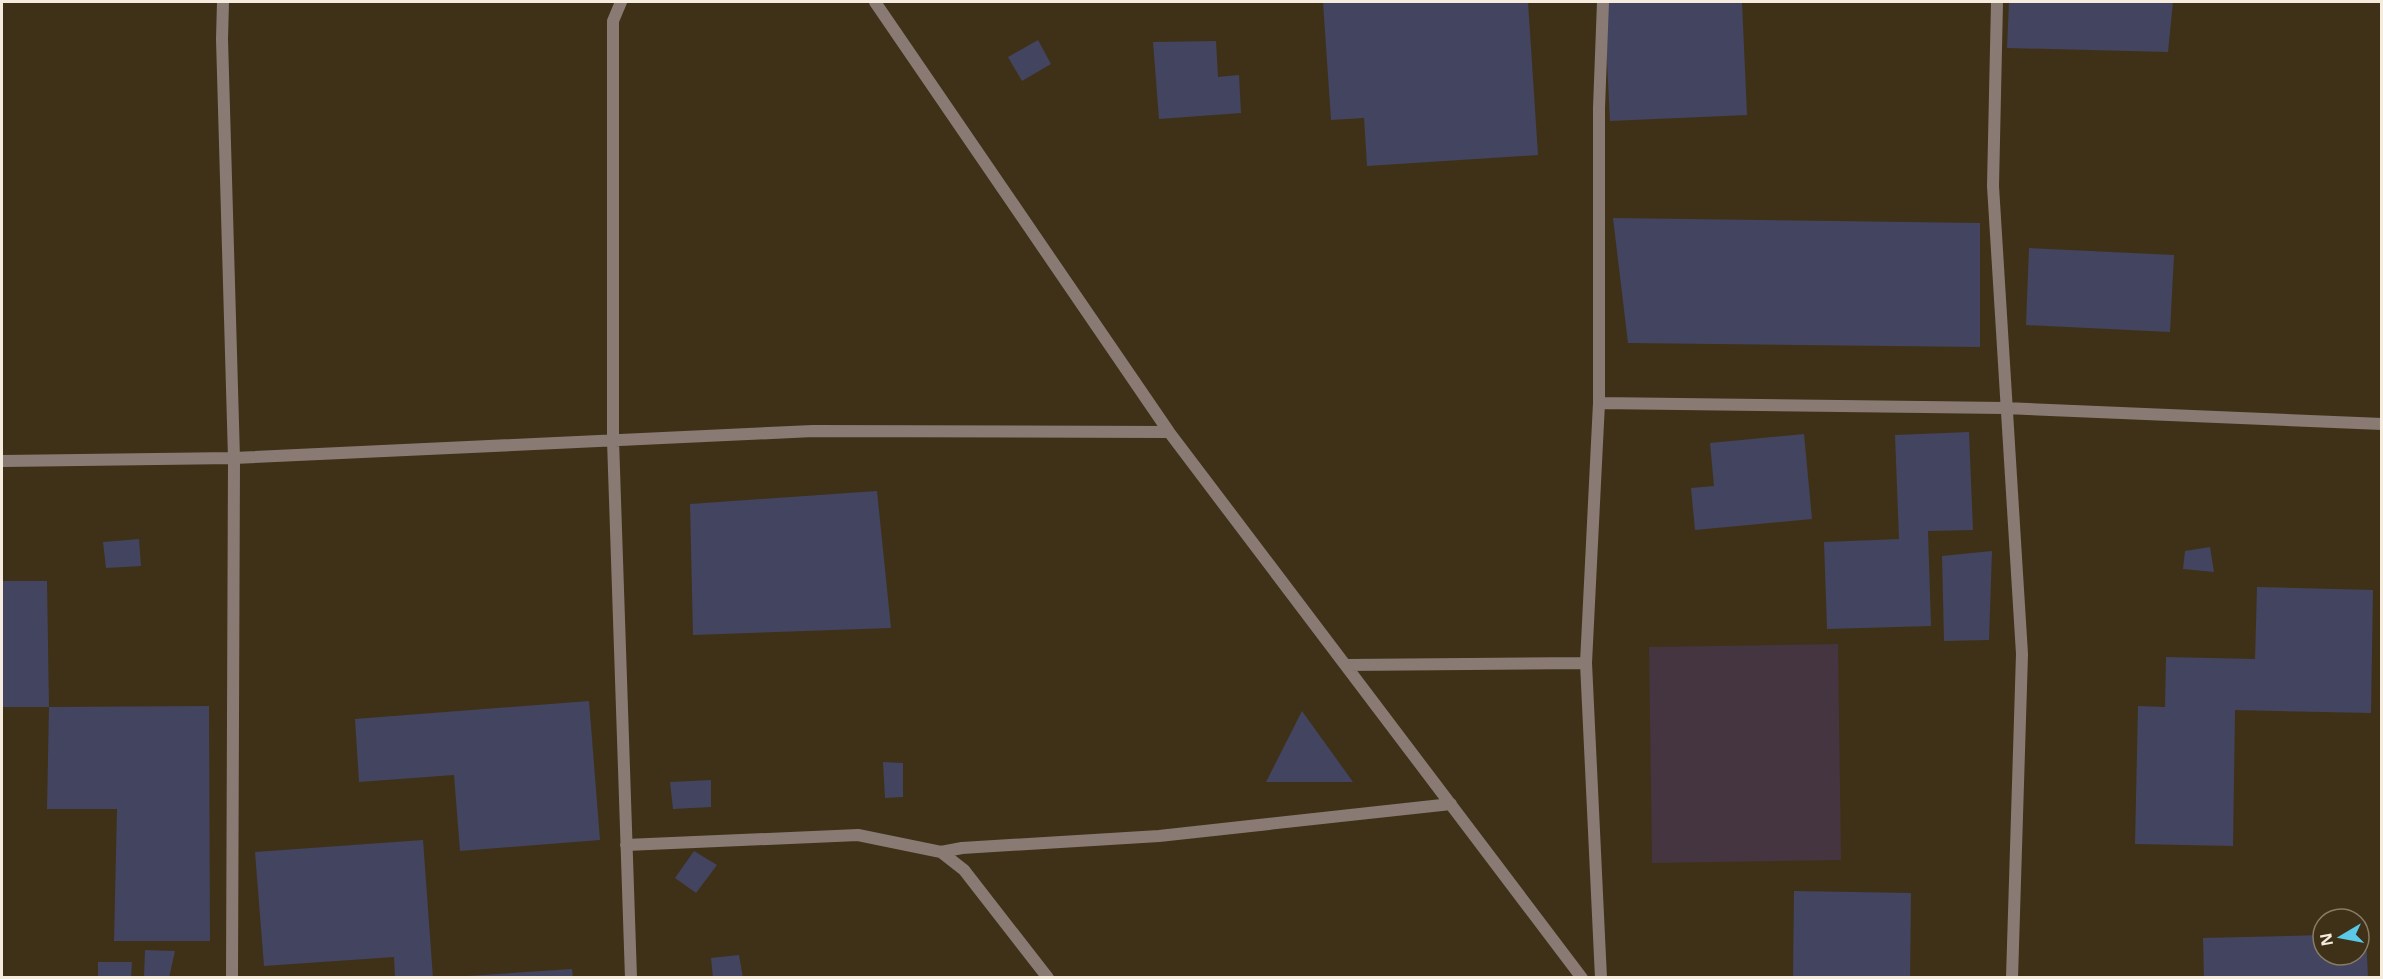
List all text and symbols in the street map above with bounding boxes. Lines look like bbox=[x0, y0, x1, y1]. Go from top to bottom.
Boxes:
north arrow bbox=[2311, 907, 2371, 967]
text: N bbox=[2314, 931, 2338, 948]

